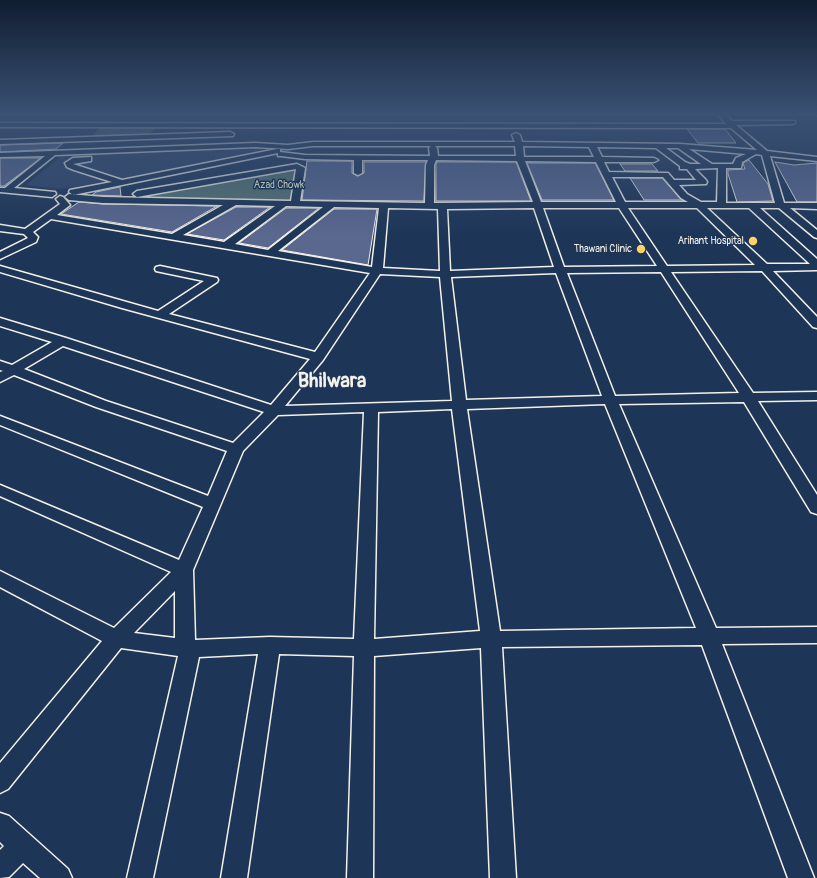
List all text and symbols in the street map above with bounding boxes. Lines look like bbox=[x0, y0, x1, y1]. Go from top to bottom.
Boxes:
park label: Azad Chowk bbox=[254, 179, 304, 191]
place label: Arihant Hospital bbox=[678, 235, 744, 247]
marker: Arihant Hospital bbox=[747, 235, 759, 247]
place label: Thawani Clinic bbox=[574, 243, 632, 255]
marker: Thawani Clinic bbox=[635, 243, 647, 255]
district label: Bhilwara bbox=[298, 370, 366, 394]

